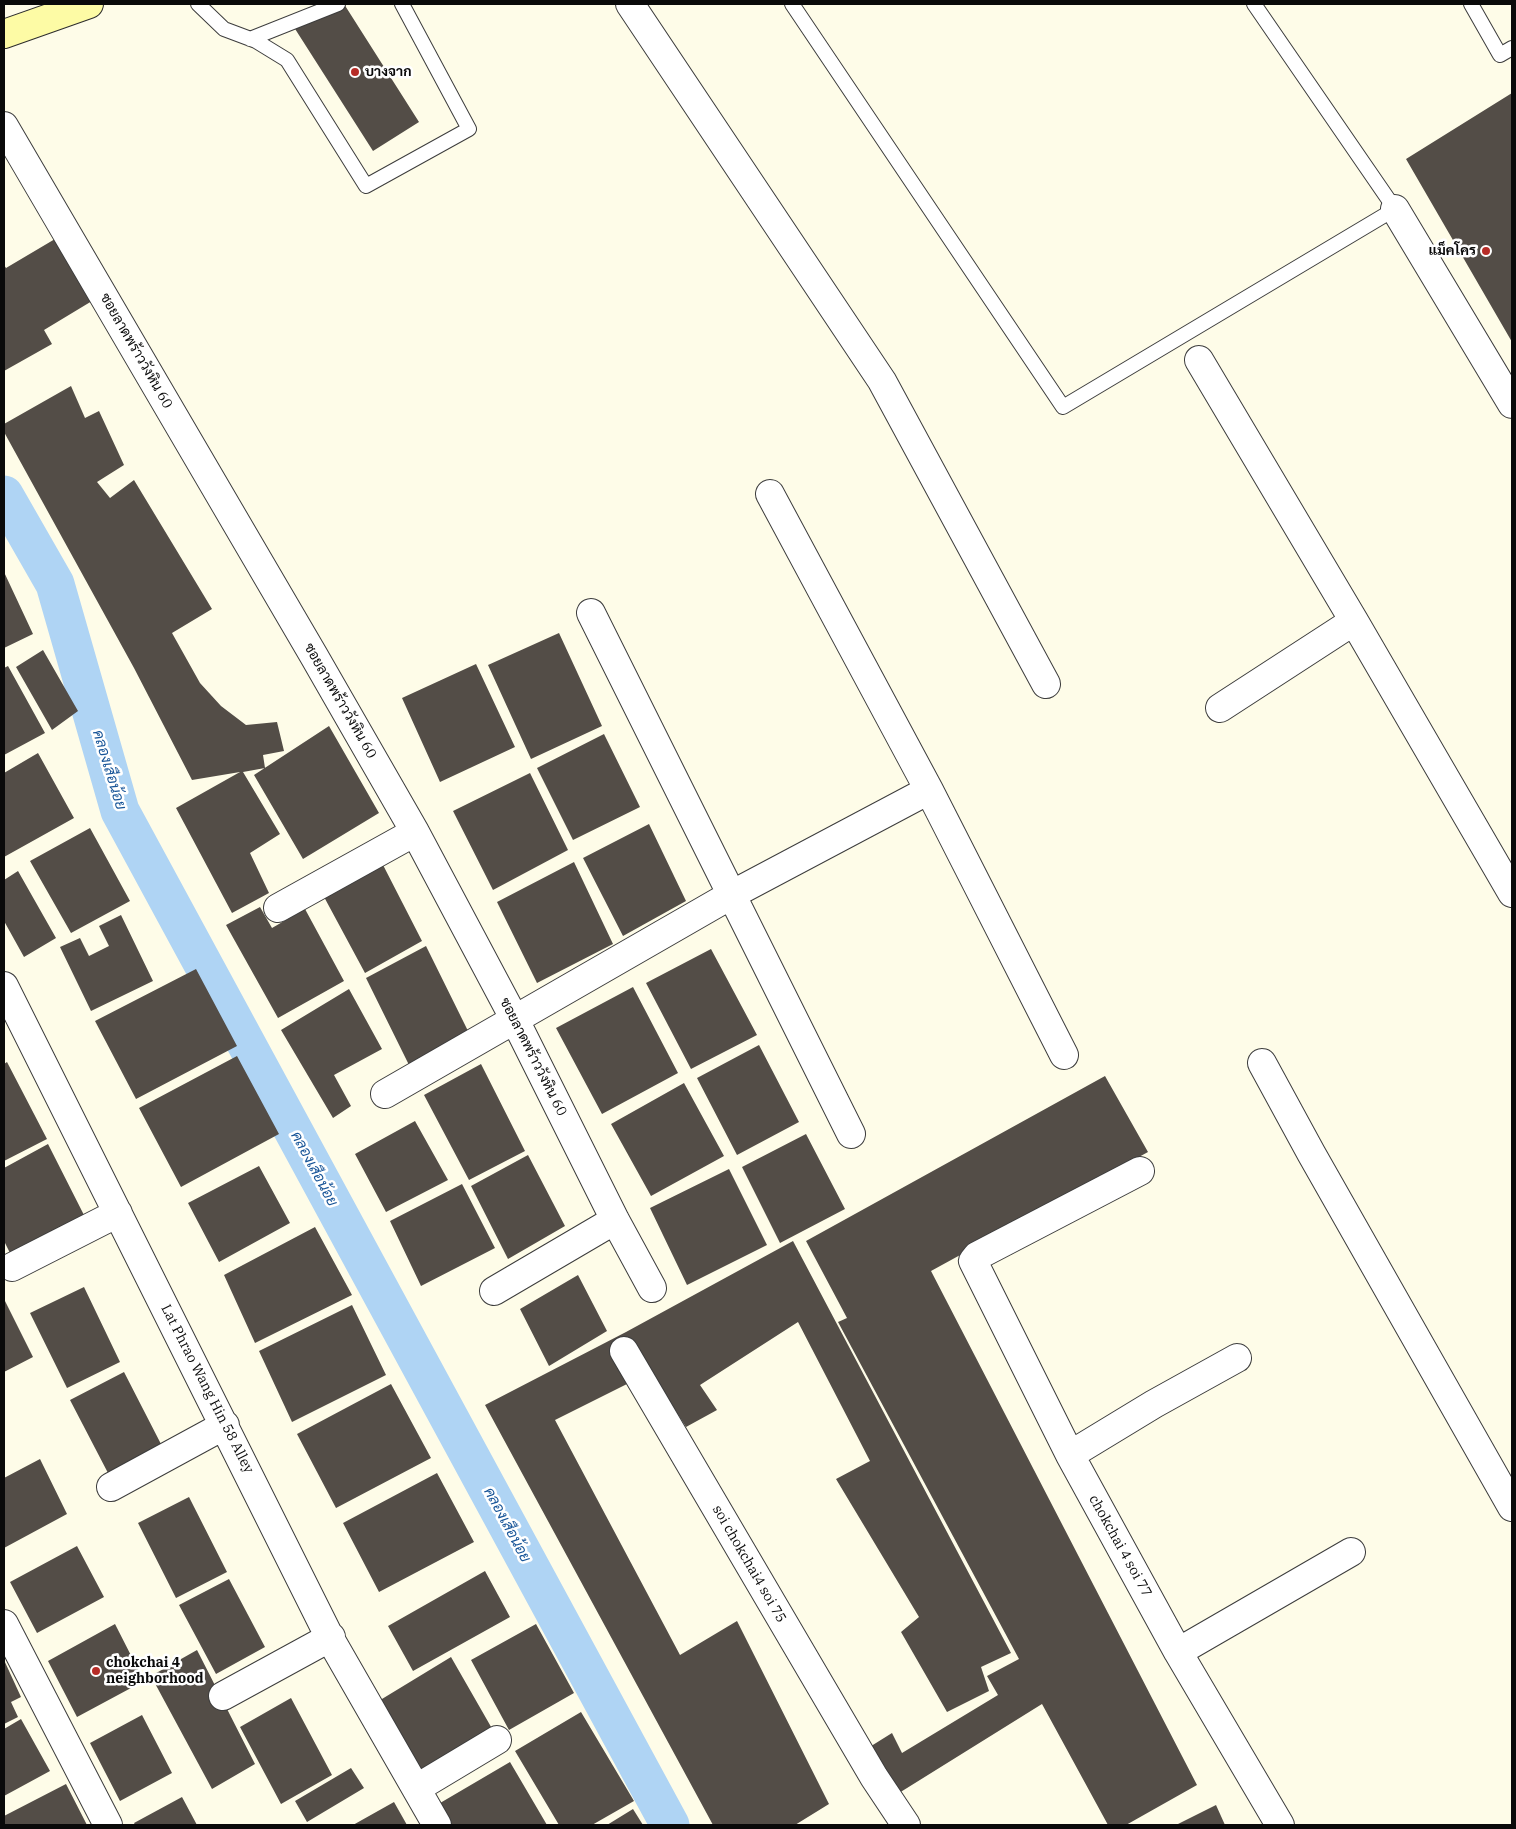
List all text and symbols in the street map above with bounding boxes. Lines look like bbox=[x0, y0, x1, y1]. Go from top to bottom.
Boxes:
place label: บางจาก bbox=[365, 64, 411, 80]
marker: บางจาก bbox=[349, 66, 361, 78]
place label: แม็คโคร bbox=[1428, 243, 1476, 259]
marker: แม็คโคร bbox=[1480, 245, 1492, 257]
street label: ซอยลาดพร้าววังหิน 60 bbox=[96, 290, 176, 412]
street label: ซอยลาดพร้าววังหิน 60 bbox=[300, 640, 380, 762]
water label: คลองเสือน้อย bbox=[88, 728, 130, 812]
street label: ซอยลาดพร้าววังหิน 60 bbox=[496, 995, 570, 1119]
water label: คลองเสือน้อย bbox=[287, 1128, 341, 1210]
street label: Lat Phrao Wang Hin 58 Alley bbox=[157, 1302, 257, 1476]
water label: คลองเสือน้อย bbox=[480, 1484, 534, 1566]
street label: chokchai 4 soi 77 bbox=[1085, 1492, 1155, 1600]
street label: soi chokchai4 soi 75 bbox=[708, 1502, 790, 1626]
place label: chokchai 4 neighborhood bbox=[106, 1655, 204, 1688]
marker: chokchai 4 neighborhood bbox=[90, 1665, 102, 1677]

